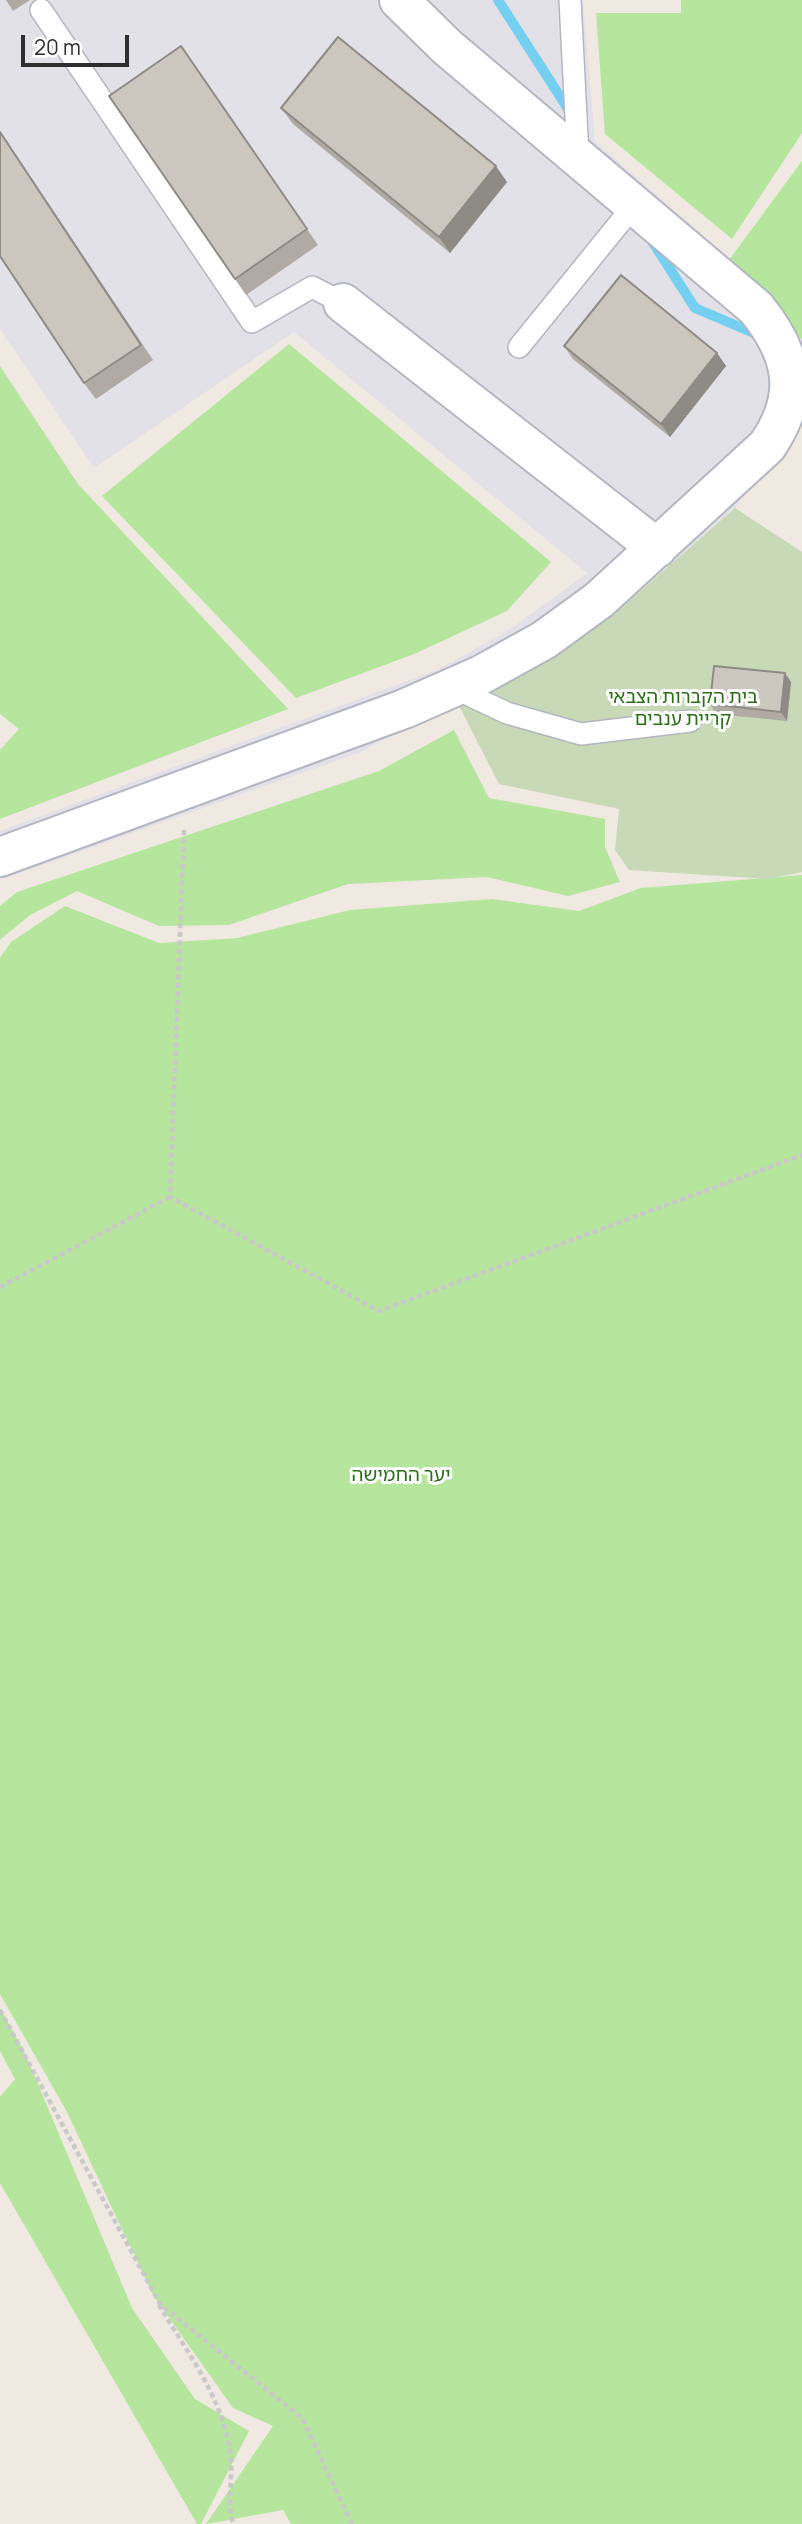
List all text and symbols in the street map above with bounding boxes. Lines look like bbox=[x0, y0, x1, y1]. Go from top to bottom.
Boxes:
scale bar bbox=[24, 21, 133, 65]
text: 20 m bbox=[34, 33, 81, 61]
park label: בית הקברות הצבאי קריית ענבים bbox=[608, 687, 758, 731]
park label: יער החמישה bbox=[351, 1465, 451, 1487]

